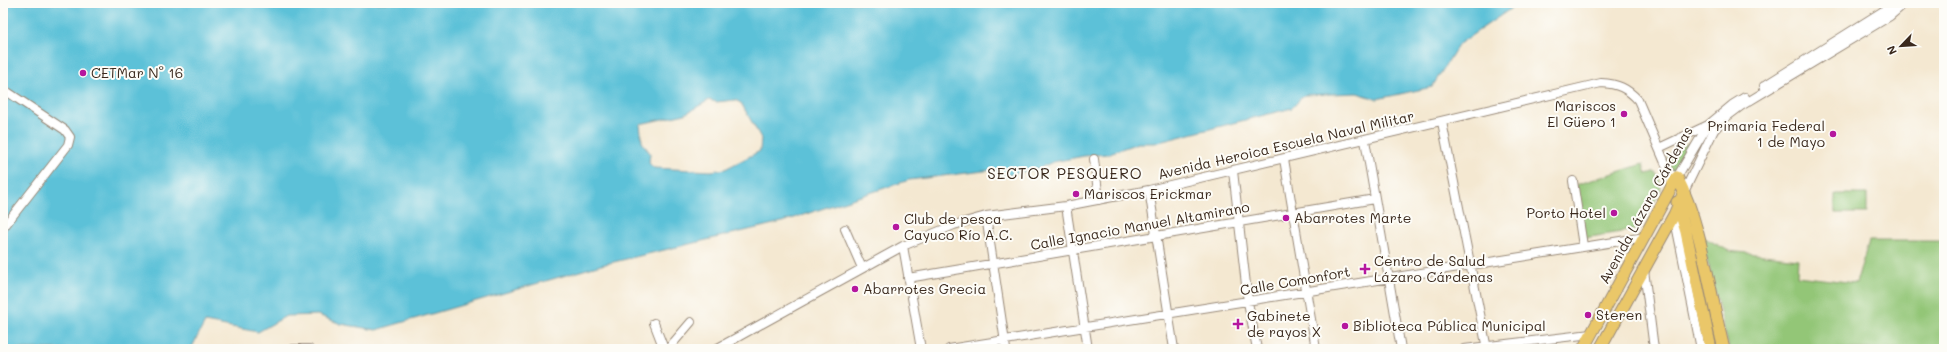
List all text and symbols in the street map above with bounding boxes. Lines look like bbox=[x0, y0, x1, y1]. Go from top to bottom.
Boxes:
north arrow bbox=[1881, 26, 1921, 66]
text: N bbox=[1883, 43, 1900, 57]
place label: CETMar N° 16 bbox=[91, 63, 183, 82]
marker: CETMar N° 16 bbox=[78, 68, 88, 78]
place label: Mariscos El Güero 1 bbox=[1547, 96, 1616, 131]
street label: Avenida Heroica Escuela Naval Militar bbox=[1156, 106, 1416, 183]
marker: Mariscos El Güero 1 bbox=[1619, 109, 1629, 119]
place label: Primaria Federal 1 de Mayo bbox=[1707, 116, 1825, 151]
street label: Avenida Lázaro Cárdenas bbox=[1594, 123, 1697, 287]
marker: Primaria Federal 1 de Mayo bbox=[1828, 129, 1838, 139]
district label: SECTOR PESQUERO bbox=[987, 163, 1143, 183]
place label: Mariscos Erickmar bbox=[1084, 184, 1212, 203]
marker: Mariscos Erickmar bbox=[1071, 189, 1081, 199]
street label: Calle Ignacio Manuel Altamirano bbox=[1029, 197, 1251, 254]
place label: Porto Hotel bbox=[1527, 203, 1606, 222]
place label: Abarrotes Marte bbox=[1294, 208, 1412, 227]
marker: Porto Hotel bbox=[1609, 208, 1619, 218]
place label: Club de pesca Cayuco Río A.C. bbox=[904, 209, 1013, 244]
marker: Abarrotes Marte bbox=[1281, 213, 1291, 223]
marker: Club de pesca Cayuco Río A.C. bbox=[891, 222, 901, 232]
place label: Centro de Salud Lázaro Cárdenas bbox=[1374, 251, 1493, 286]
street label: Calle Comonfort bbox=[1238, 261, 1351, 300]
marker: Centro de Salud Lázaro Cárdenas bbox=[1359, 263, 1371, 275]
place label: Abarrotes Grecia bbox=[863, 279, 986, 298]
marker: Abarrotes Grecia bbox=[850, 284, 860, 294]
place label: Steren bbox=[1596, 305, 1642, 324]
place label: Gabinete de rayos X bbox=[1247, 306, 1321, 341]
marker: Steren bbox=[1583, 310, 1593, 320]
place label: Biblioteca Pública Municipal bbox=[1353, 316, 1546, 335]
marker: Gabinete de rayos X bbox=[1232, 318, 1244, 330]
marker: Biblioteca Pública Municipal bbox=[1340, 321, 1350, 331]

